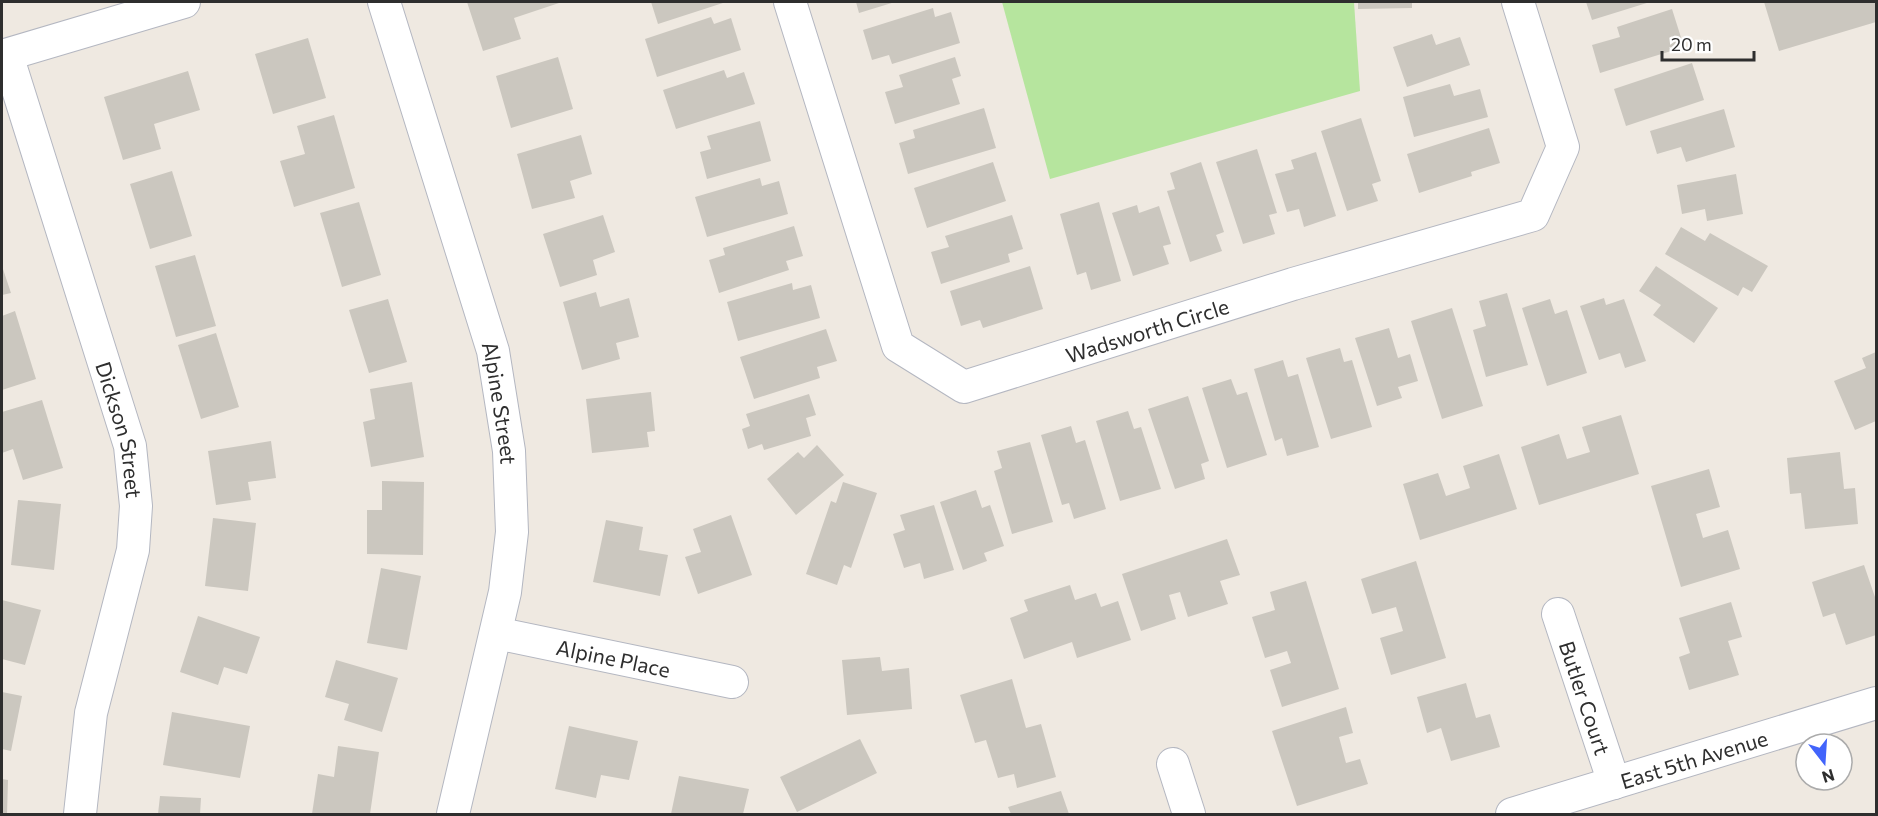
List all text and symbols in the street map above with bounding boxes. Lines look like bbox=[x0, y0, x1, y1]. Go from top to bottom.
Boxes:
scale bar bbox=[1662, 24, 1754, 62]
text: 20 m bbox=[1671, 33, 1712, 55]
street label: Wadsworth Circle bbox=[1062, 292, 1232, 367]
street label: Alpine Street bbox=[478, 338, 522, 465]
street label: Dickson Street bbox=[92, 358, 148, 499]
street label: Alpine Place bbox=[554, 633, 673, 681]
street label: Butler Court bbox=[1555, 637, 1616, 758]
street label: East 5th Avenue bbox=[1617, 724, 1770, 793]
north arrow bbox=[1794, 732, 1854, 792]
text: N bbox=[1820, 766, 1837, 788]

